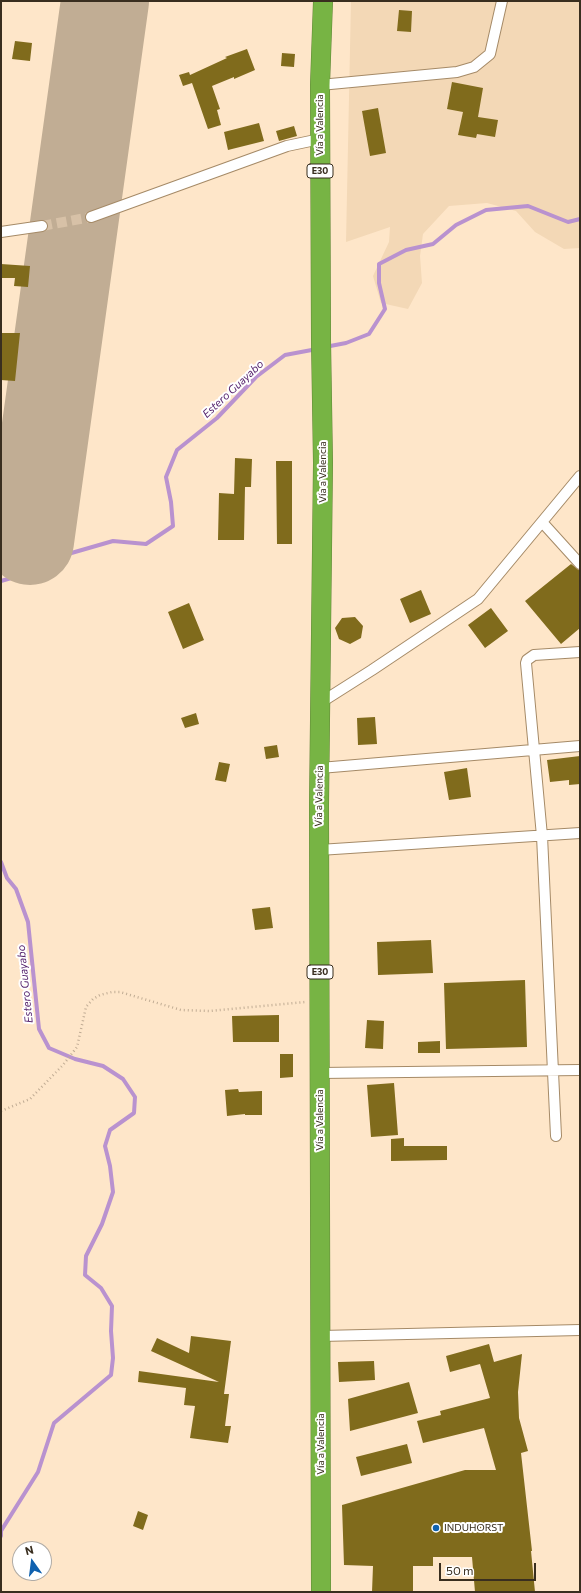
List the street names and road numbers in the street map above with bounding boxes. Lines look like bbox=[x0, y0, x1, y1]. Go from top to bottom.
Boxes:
street label: Vía a Valencia bbox=[314, 94, 326, 156]
road number: E30 bbox=[307, 164, 333, 178]
street label: Vía a Valencia bbox=[317, 441, 329, 503]
street label: Vía a Valencia bbox=[312, 765, 326, 827]
road number: E30 bbox=[307, 965, 333, 979]
street label: Vía a Valencia bbox=[314, 1089, 326, 1151]
street label: Vía a Valencia bbox=[315, 1413, 327, 1475]

